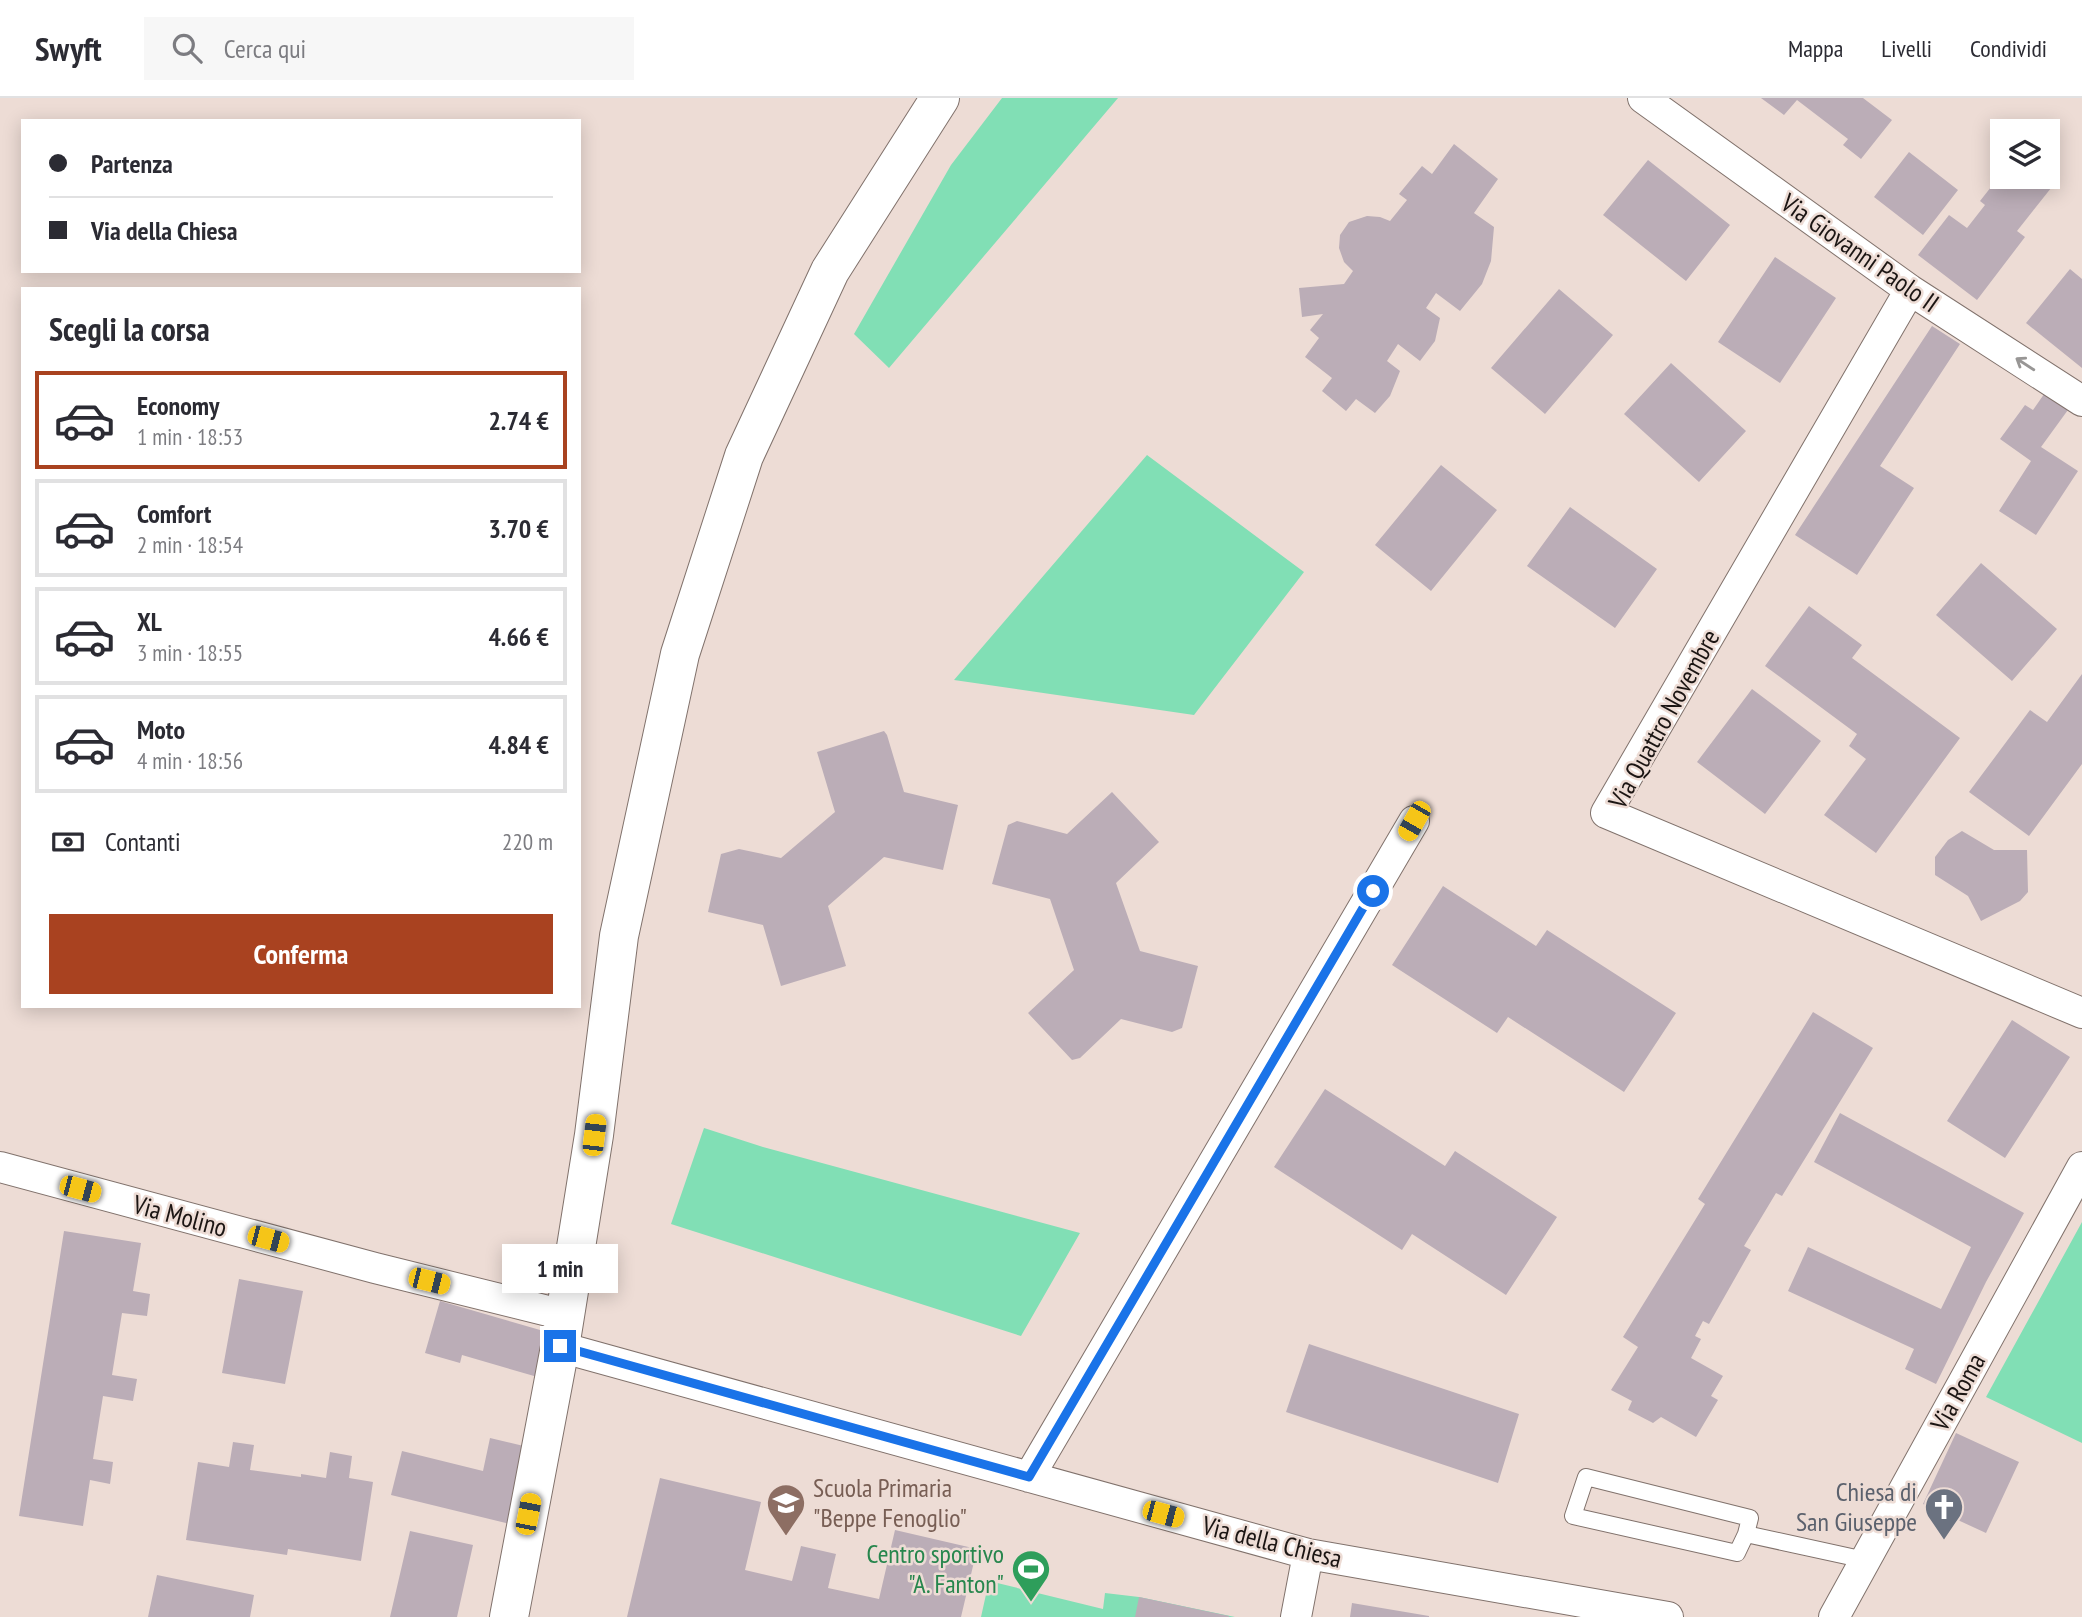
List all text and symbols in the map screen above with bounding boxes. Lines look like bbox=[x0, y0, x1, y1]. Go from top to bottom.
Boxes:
search box bbox=[144, 17, 634, 80]
text: Swyft bbox=[35, 27, 102, 70]
icon: search bbox=[168, 29, 206, 67]
text: Cerca qui bbox=[224, 32, 306, 65]
text: Mappa bbox=[1788, 33, 1843, 64]
text: Livelli bbox=[1881, 33, 1932, 64]
text: Condividi bbox=[1970, 33, 2047, 64]
map controls bbox=[1990, 119, 2060, 189]
button: layers bbox=[1990, 119, 2060, 189]
text: Partenza bbox=[91, 147, 173, 180]
street label: Via Giovanni Paolo II bbox=[1774, 185, 1946, 319]
text: Via della Chiesa bbox=[91, 214, 237, 247]
text: Scegli la corsa bbox=[49, 308, 210, 350]
one-way arrow bbox=[2015, 357, 2035, 371]
icon: car bbox=[53, 389, 116, 452]
text: Economy bbox=[137, 389, 219, 422]
text: 2.74 € bbox=[488, 404, 549, 437]
text: 1 min · 18:53 bbox=[137, 422, 243, 451]
icon: car bbox=[53, 497, 116, 560]
text: Comfort bbox=[137, 497, 211, 530]
text: 3.70 € bbox=[488, 512, 549, 545]
text: 2 min · 18:54 bbox=[137, 530, 243, 559]
icon: car bbox=[53, 605, 116, 668]
text: XL bbox=[137, 605, 162, 638]
text: 4.66 € bbox=[488, 620, 549, 653]
street label: Via Quattro Novembre bbox=[1600, 623, 1726, 815]
text: 3 min · 18:55 bbox=[137, 638, 243, 667]
icon: car bbox=[53, 713, 116, 776]
text: Moto bbox=[137, 713, 185, 746]
text: 4.84 € bbox=[488, 728, 549, 761]
text: 4 min · 18:56 bbox=[137, 746, 243, 775]
car bbox=[1395, 798, 1434, 844]
icon: cash bbox=[49, 823, 87, 861]
text: Contanti bbox=[105, 825, 181, 858]
text: 220 m bbox=[502, 827, 553, 856]
route start bbox=[1357, 875, 1389, 907]
button: Conferma bbox=[49, 914, 553, 994]
car bbox=[582, 1113, 607, 1157]
car bbox=[57, 1173, 104, 1205]
street label: Via Molino bbox=[129, 1187, 231, 1244]
car bbox=[245, 1223, 292, 1255]
callout: 1 min bbox=[502, 1244, 618, 1294]
text: 1 min bbox=[537, 1254, 583, 1283]
car bbox=[407, 1266, 452, 1296]
route end bbox=[544, 1330, 576, 1362]
street label: Via Roma bbox=[1922, 1347, 1992, 1437]
place label: Scuola Primaria "Beppe Fenoglio" bbox=[813, 1471, 967, 1534]
place label: Chiesa di San Giuseppe bbox=[1796, 1475, 1917, 1538]
school or university icon: Scuola Primaria "Beppe Fenoglio" bbox=[765, 1482, 807, 1537]
church icon: Chiesa di San Giuseppe bbox=[1923, 1486, 1965, 1541]
car bbox=[514, 1491, 543, 1537]
car bbox=[1140, 1498, 1187, 1530]
street label: Via della Chiesa bbox=[1198, 1508, 1345, 1575]
place label: Centro sportivo "A. Fanton" bbox=[866, 1537, 1004, 1600]
sports icon: Centro sportivo "A. Fanton" bbox=[1010, 1548, 1052, 1603]

